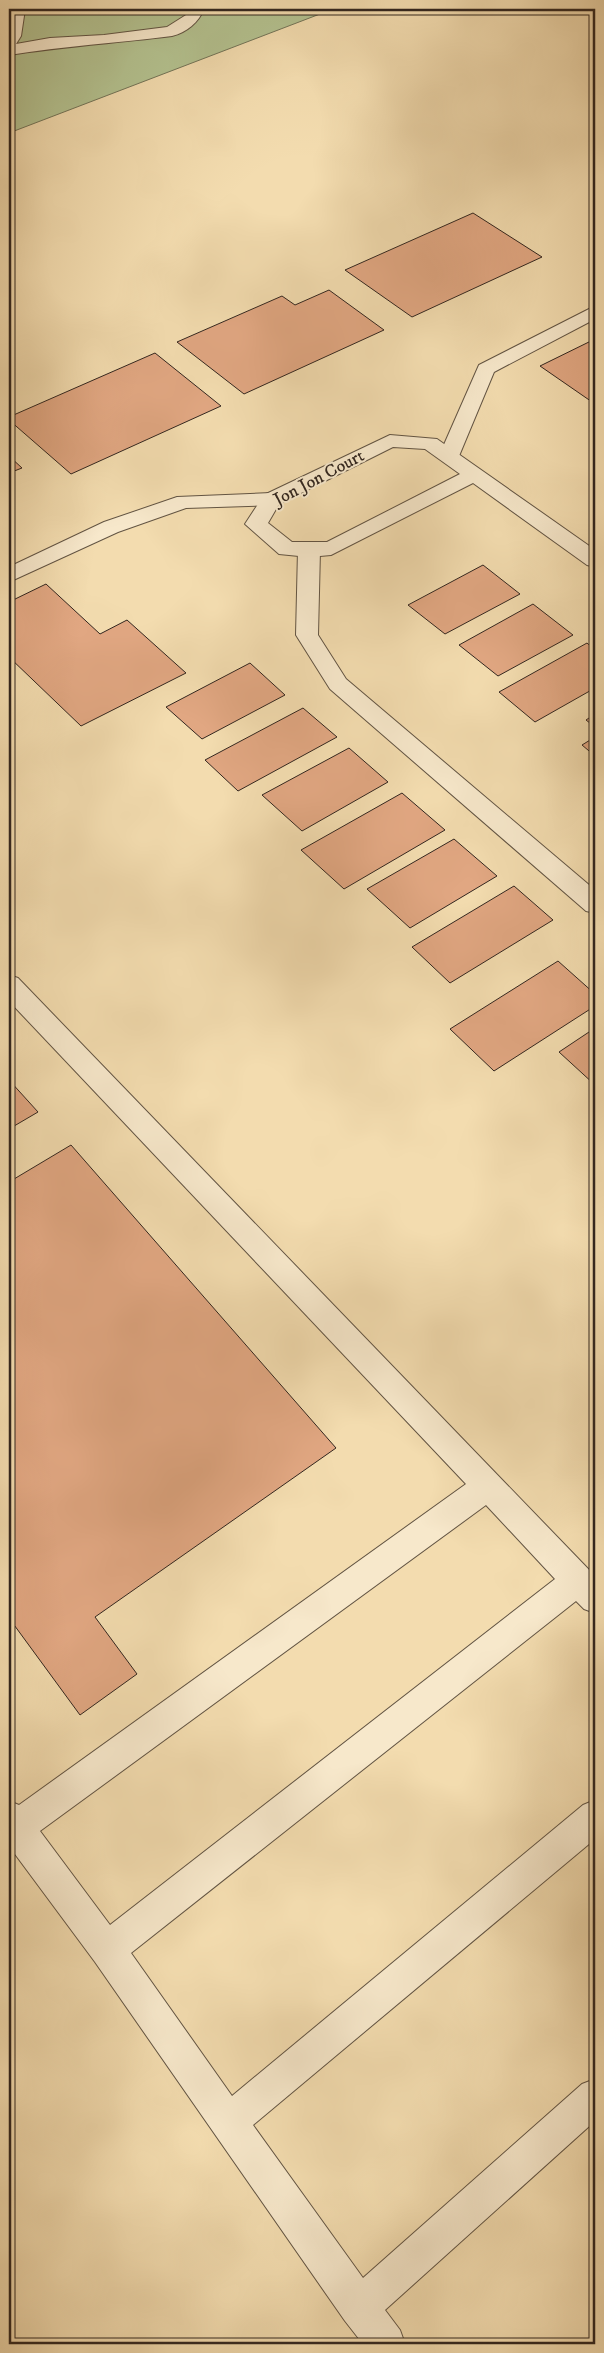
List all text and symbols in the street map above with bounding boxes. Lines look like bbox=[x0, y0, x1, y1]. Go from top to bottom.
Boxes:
street label: Jon Jon Court bbox=[268, 445, 368, 512]

